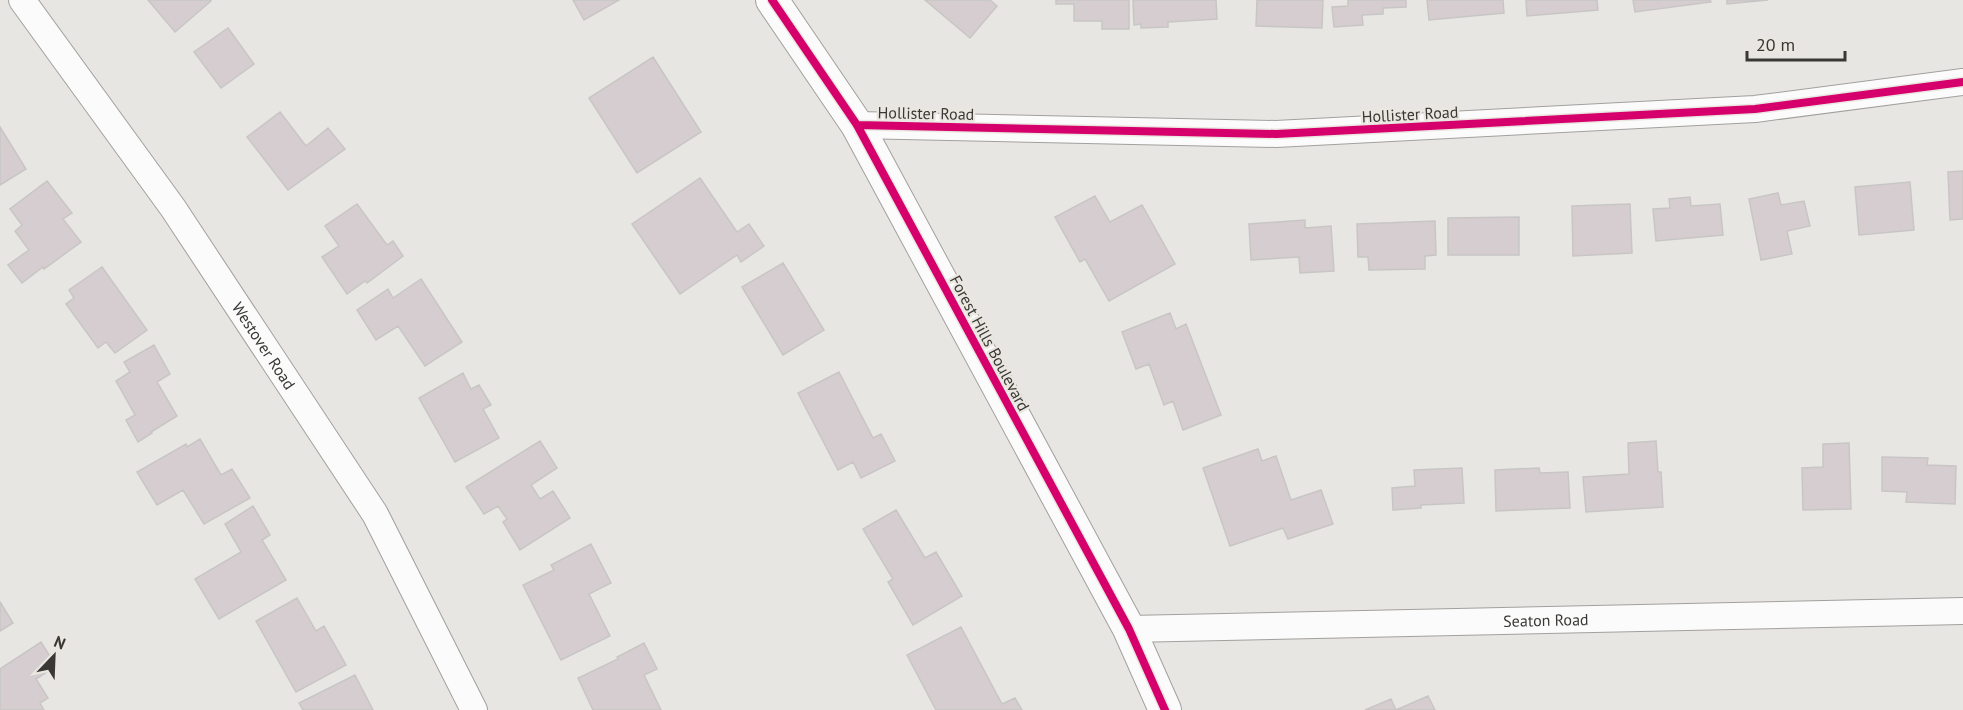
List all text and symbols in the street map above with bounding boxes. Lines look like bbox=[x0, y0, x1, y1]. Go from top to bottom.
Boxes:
scale bar bbox=[1747, 24, 1844, 62]
text: 20 m bbox=[1756, 33, 1795, 56]
street label: Hollister Road bbox=[1361, 101, 1459, 127]
street label: Hollister Road bbox=[878, 102, 974, 124]
street label: Forest Hills Boulevard bbox=[946, 272, 1034, 414]
street label: Westover Road bbox=[228, 298, 300, 393]
street label: Seaton Road bbox=[1503, 609, 1589, 631]
north arrow bbox=[24, 626, 84, 686]
text: N bbox=[51, 631, 69, 653]

